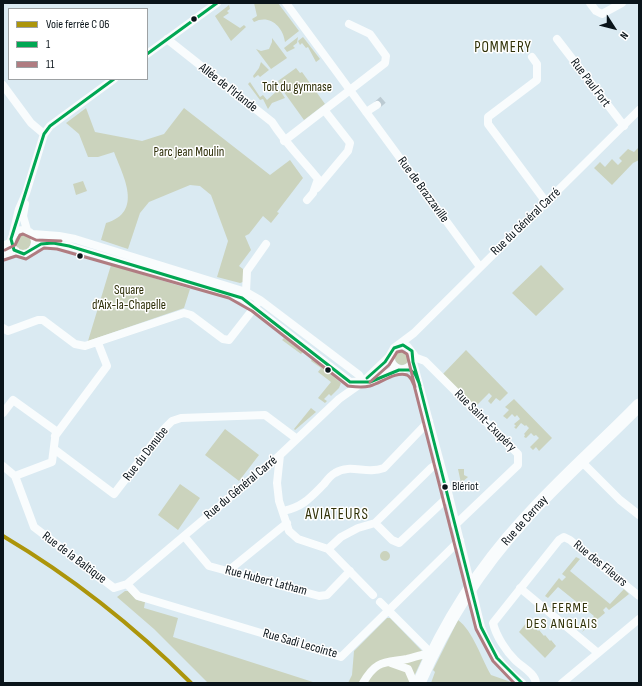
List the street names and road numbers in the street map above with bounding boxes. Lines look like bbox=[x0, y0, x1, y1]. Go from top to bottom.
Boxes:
street label: Rue Paul Fort bbox=[567, 56, 613, 110]
street label: Allée de l'Irlande bbox=[196, 60, 260, 116]
street label: Rue de Brazzaville bbox=[394, 154, 452, 226]
street label: Rue du Général Carré bbox=[488, 185, 564, 259]
street label: Rue Saint-Exupéry bbox=[451, 387, 519, 455]
street label: Rue du Danube bbox=[120, 424, 172, 484]
street label: Rue du Général Carré bbox=[201, 453, 281, 523]
street label: Rue de Cernay bbox=[498, 493, 552, 549]
street label: Rue de la Baltique bbox=[39, 529, 109, 587]
street label: Rue des Fileurs bbox=[570, 538, 630, 590]
street label: Rue Hubert Latham bbox=[223, 563, 309, 599]
street label: Rue Sadi Lecointe bbox=[261, 626, 339, 662]

